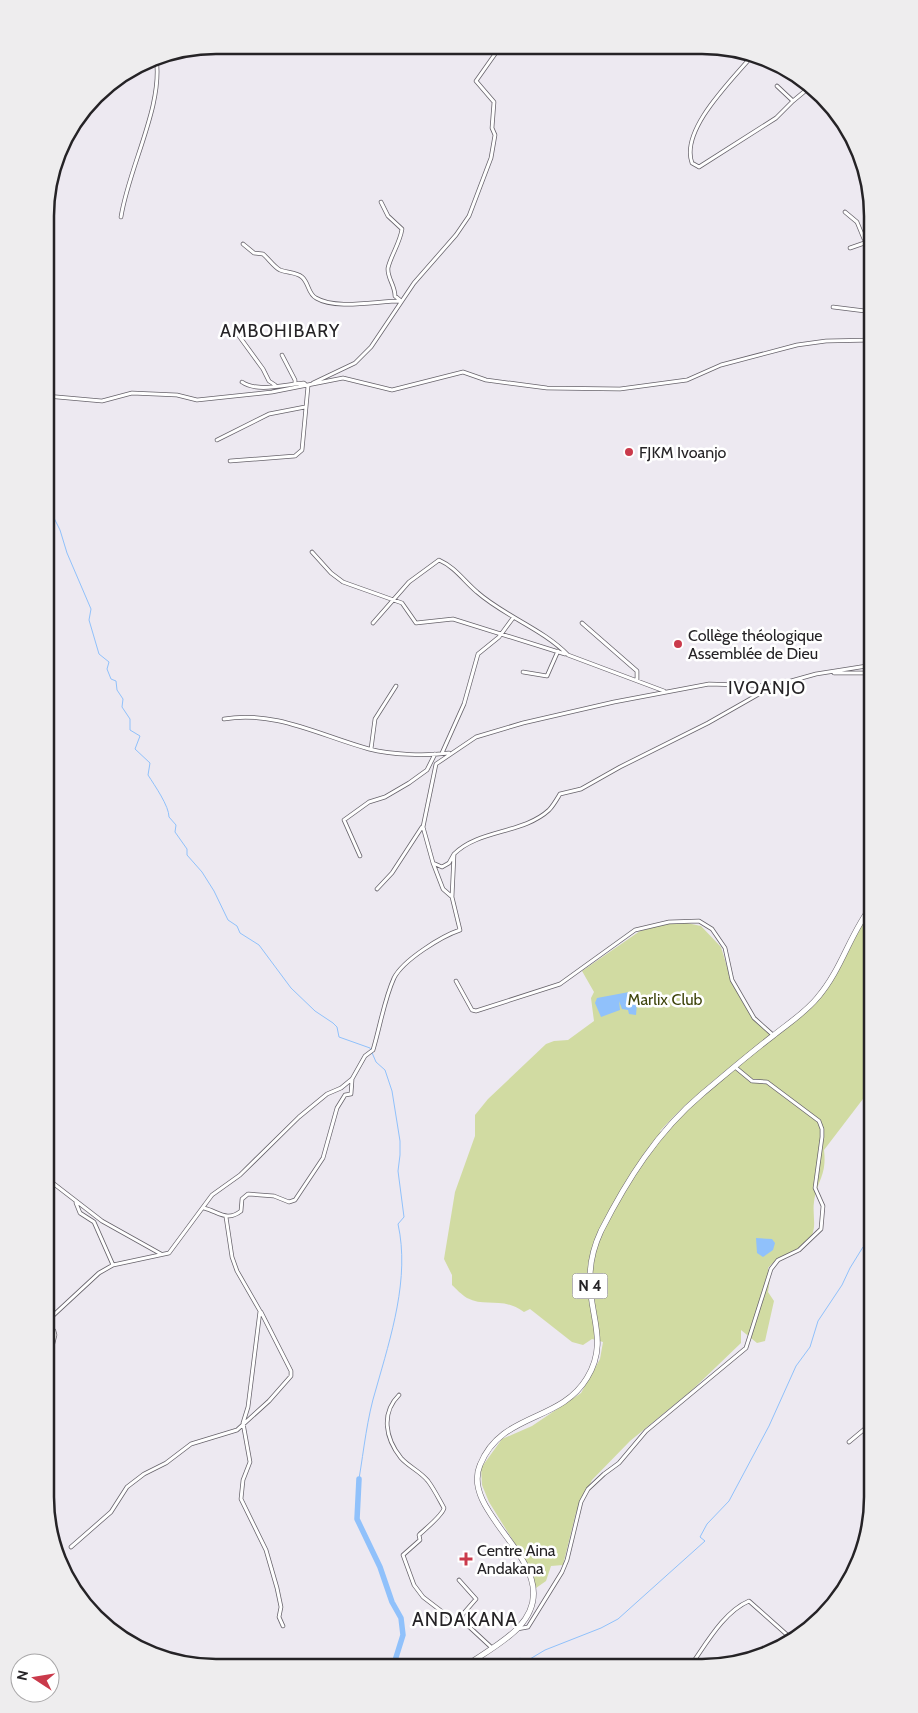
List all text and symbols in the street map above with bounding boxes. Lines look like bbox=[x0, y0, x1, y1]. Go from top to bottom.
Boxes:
district label: AMBOHIBARY bbox=[220, 320, 340, 342]
place label: FJKM Ivoanjo bbox=[639, 443, 727, 462]
marker: FJKM Ivoanjo bbox=[623, 446, 635, 458]
place label: Collège théologique Assemblée de Dieu bbox=[688, 626, 823, 663]
marker: Collège théologique Assemblée de Dieu bbox=[672, 638, 684, 650]
district label: IVOANJO bbox=[728, 677, 806, 699]
park label: Marlix Club bbox=[628, 990, 703, 1009]
road number: N 4 bbox=[572, 1274, 608, 1298]
place label: Centre Aina Andakana bbox=[477, 1541, 556, 1578]
marker: Centre Aina Andakana bbox=[459, 1552, 473, 1566]
district label: ANDAKANA bbox=[412, 1608, 518, 1631]
north arrow bbox=[10, 1653, 60, 1703]
text: N bbox=[12, 1669, 32, 1682]

